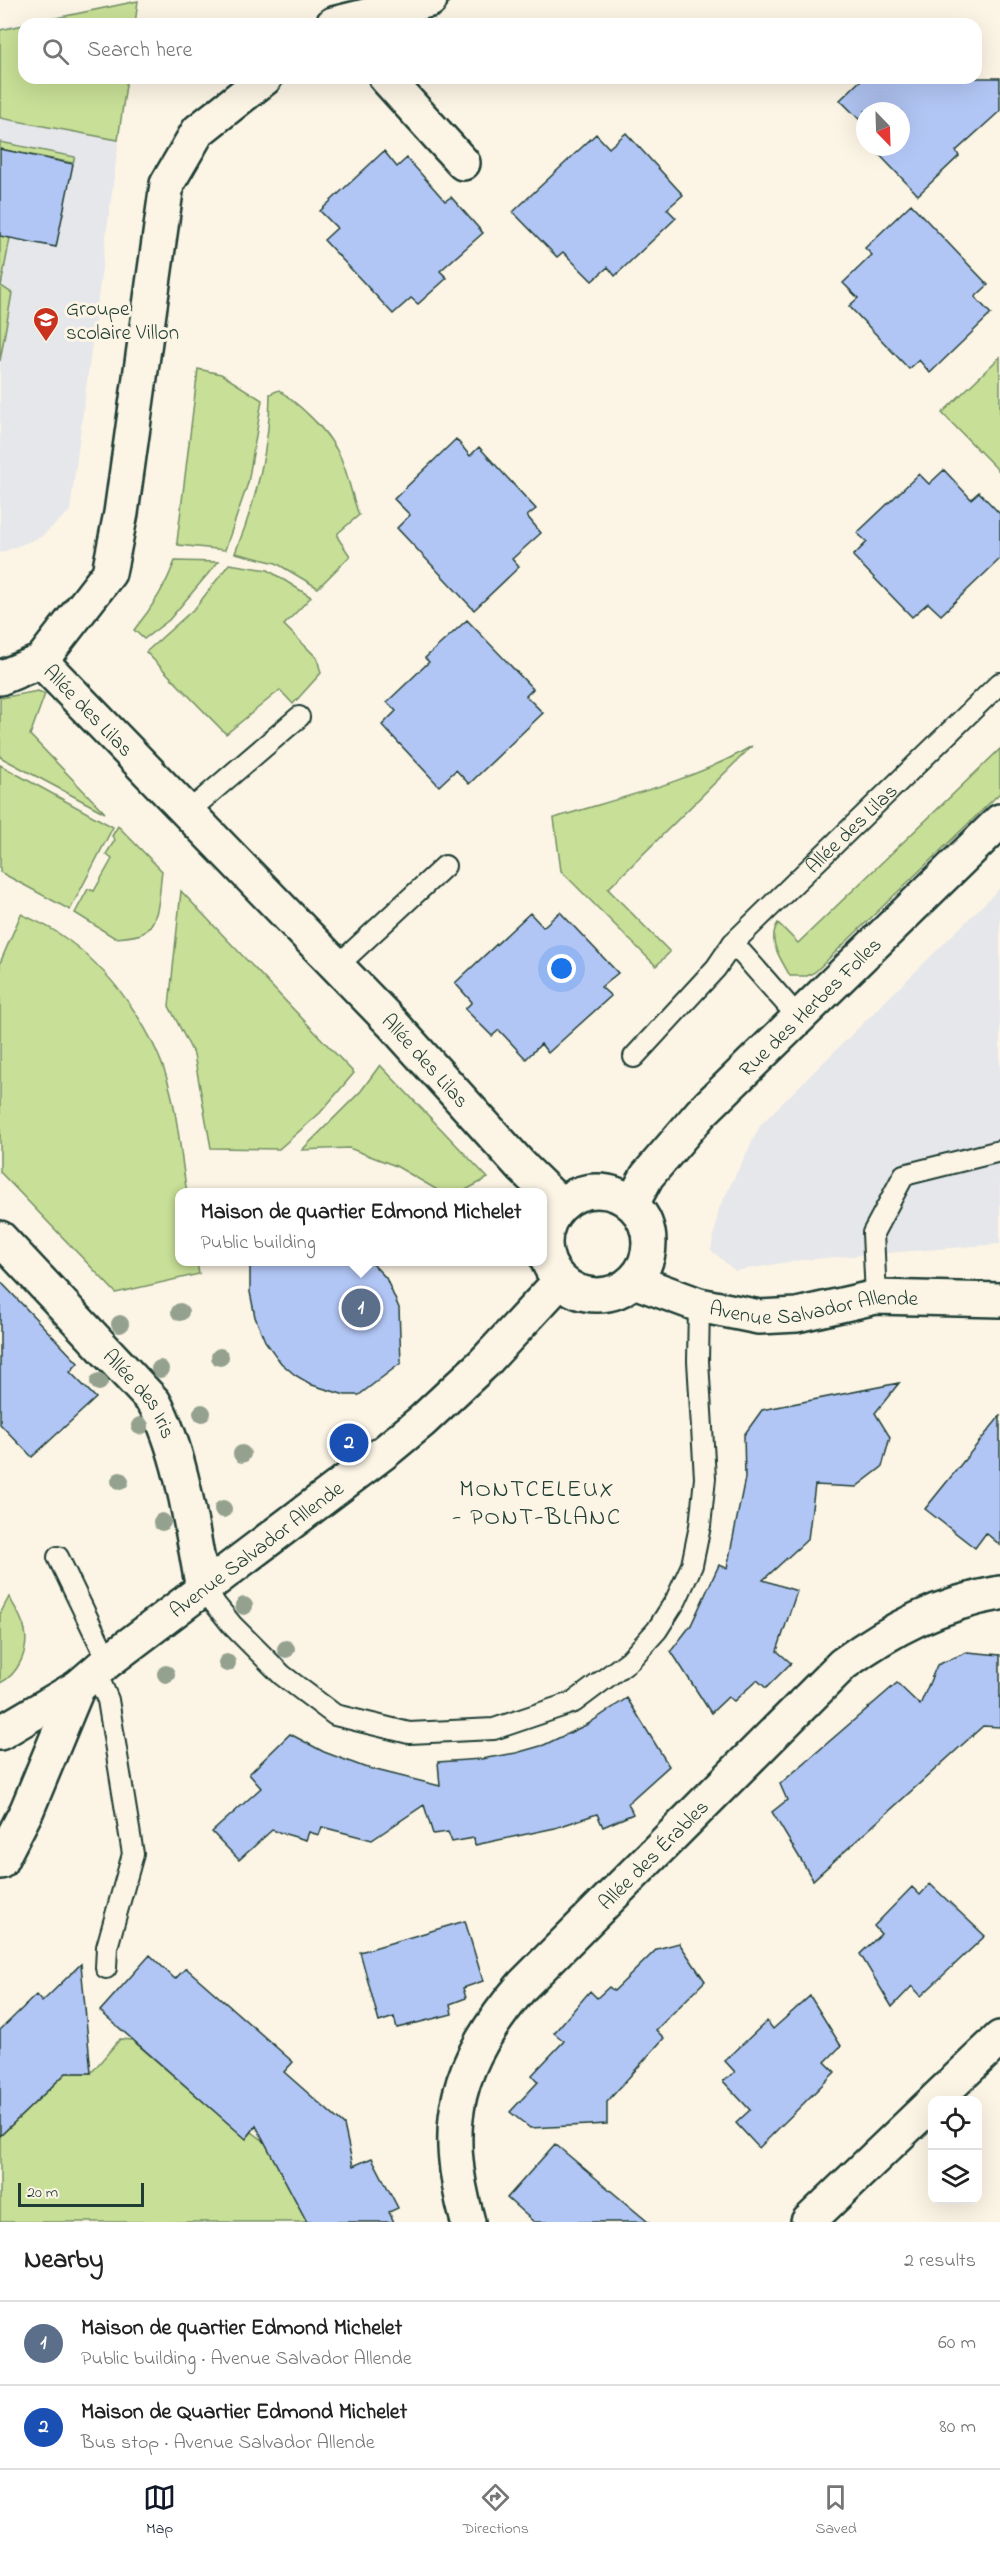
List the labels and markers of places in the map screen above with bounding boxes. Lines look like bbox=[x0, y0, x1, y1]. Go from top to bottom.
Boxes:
place label: Groupe scolaire Villon bbox=[66, 295, 179, 349]
school or university icon: Groupe scolaire Villon bbox=[31, 305, 61, 343]
pin: 1 bbox=[342, 1286, 380, 1330]
pin: 2 bbox=[330, 1420, 368, 1466]

